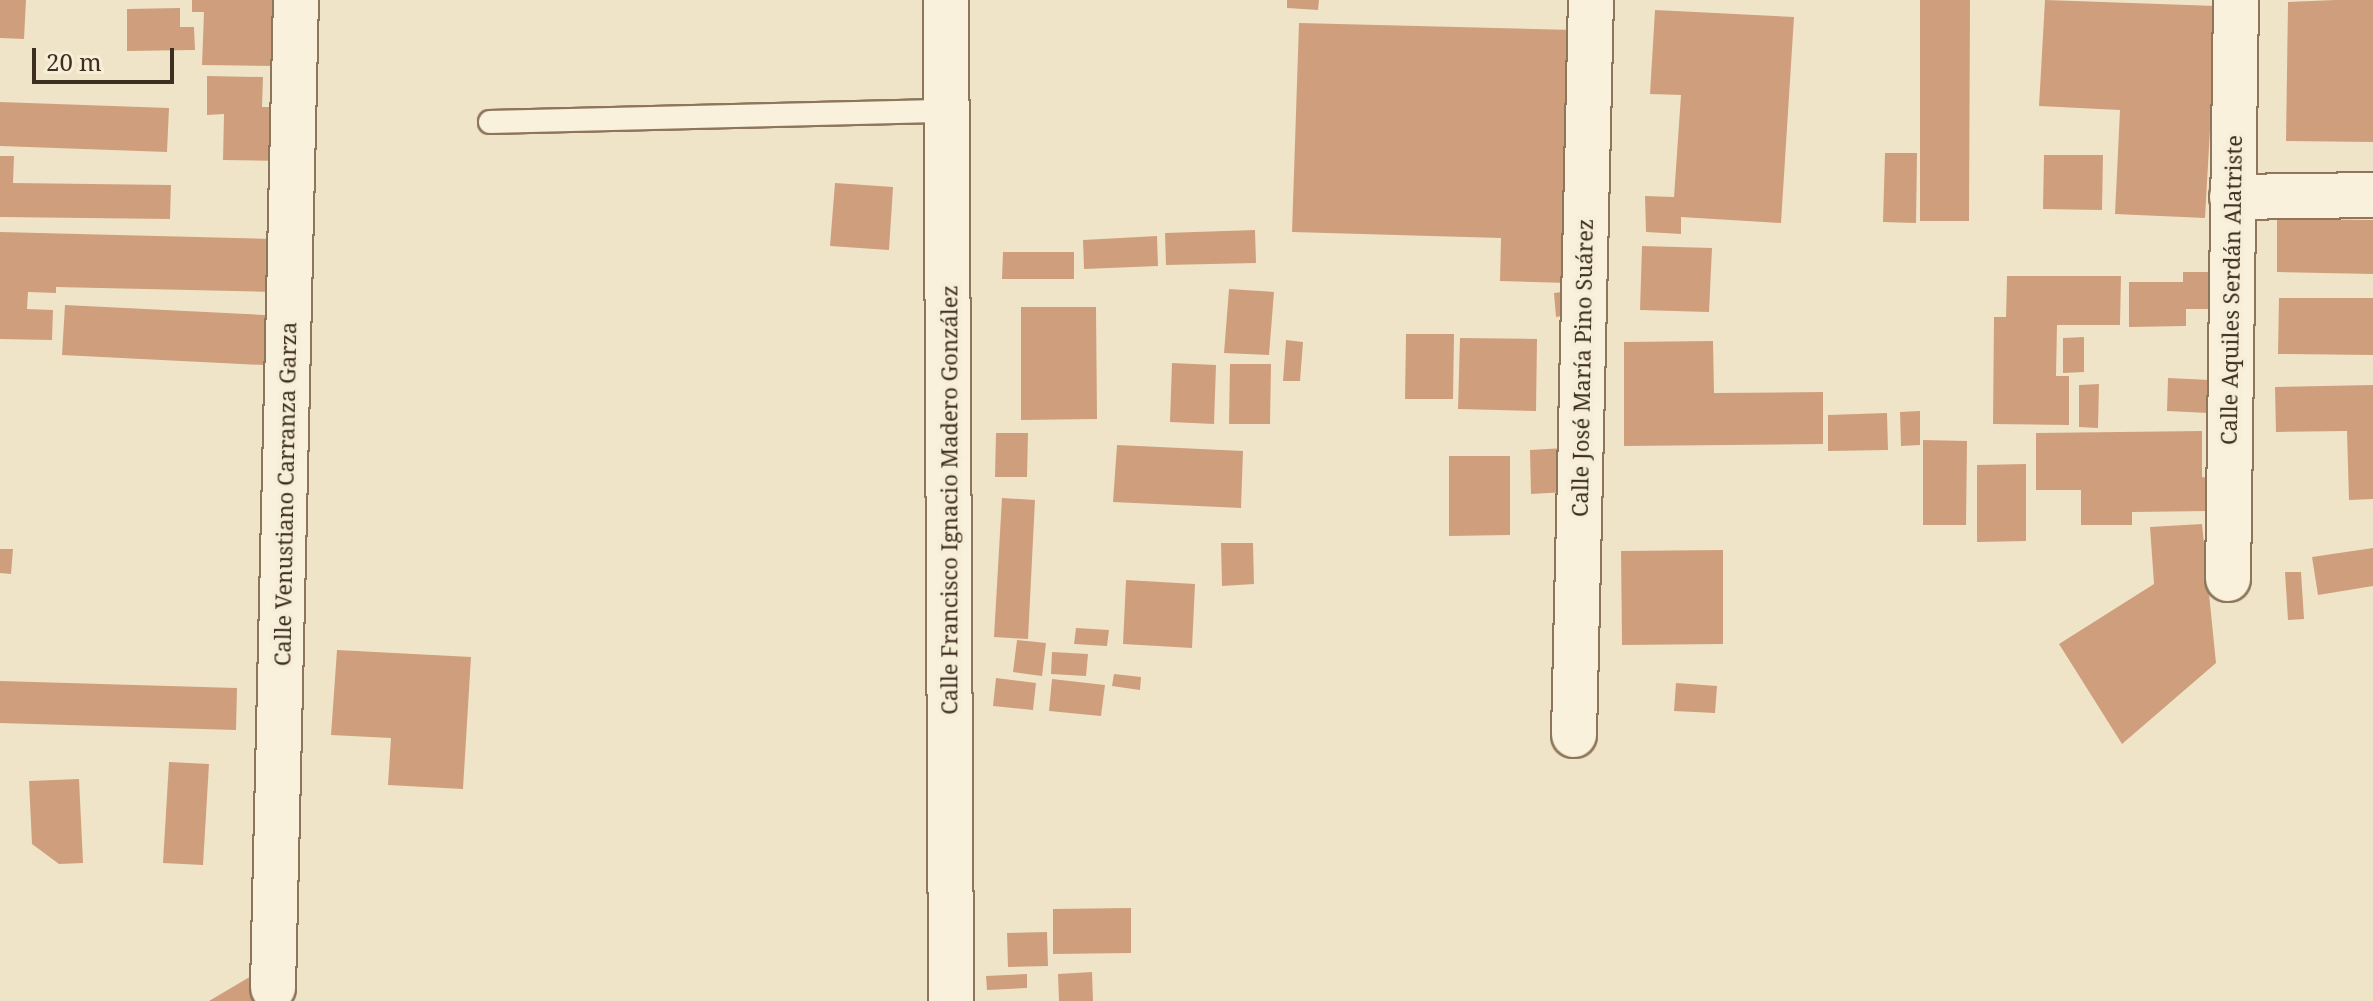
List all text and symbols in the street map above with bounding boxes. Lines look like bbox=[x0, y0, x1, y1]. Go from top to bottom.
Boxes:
scale bar bbox=[36, 32, 178, 82]
text: 20 m bbox=[46, 45, 102, 78]
street label: Calle Aquiles Serdán Alatriste bbox=[2215, 135, 2247, 445]
street label: Calle José María Pino Suárez bbox=[1566, 219, 1598, 517]
street label: Calle Francisco Ignacio Madero González bbox=[936, 285, 962, 715]
street label: Calle Venustiano Carranza Garza bbox=[269, 322, 301, 666]

